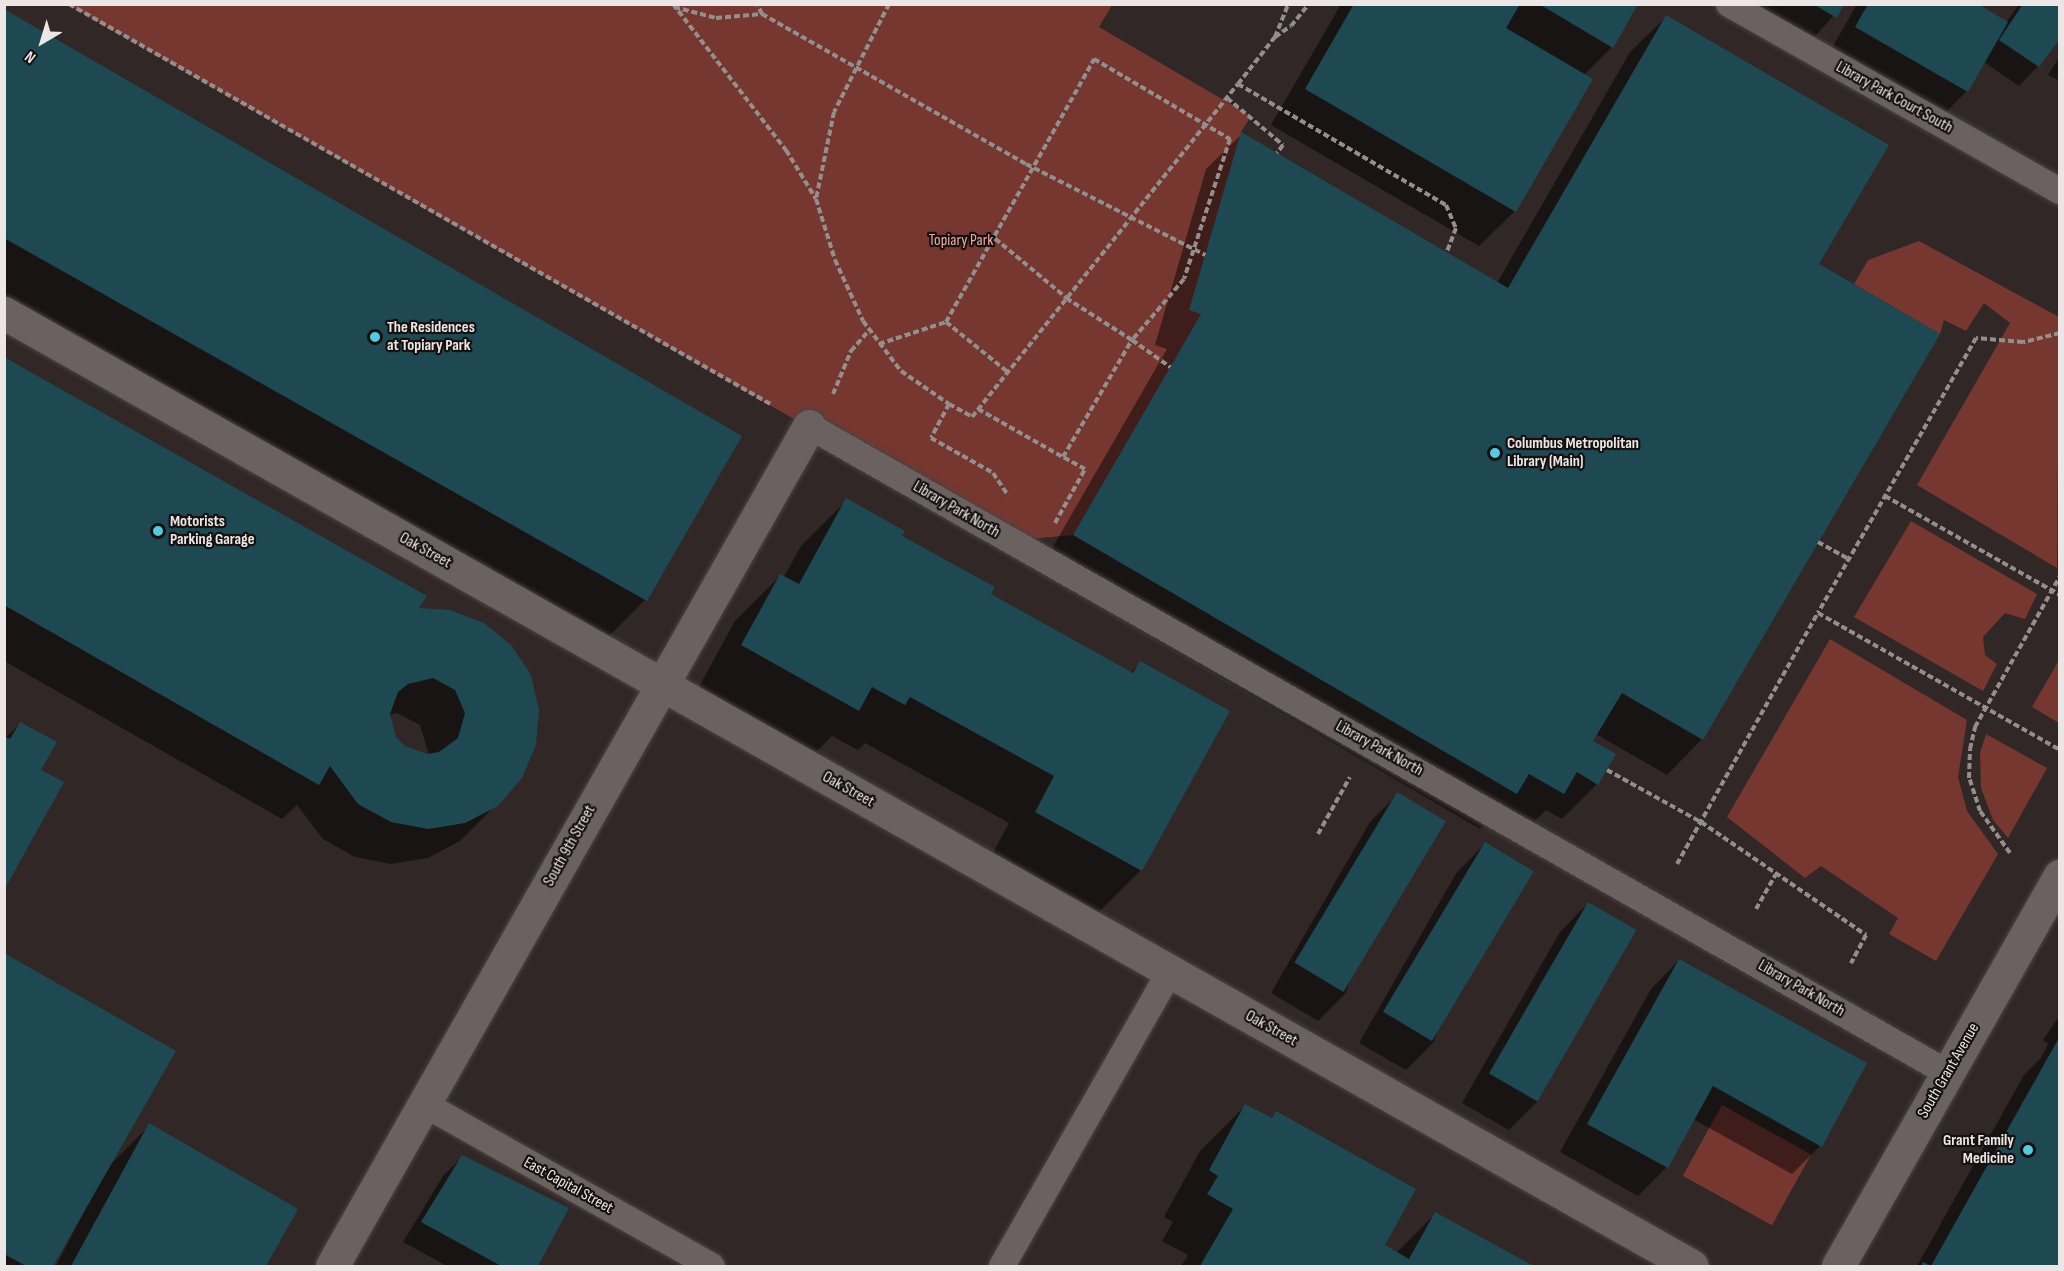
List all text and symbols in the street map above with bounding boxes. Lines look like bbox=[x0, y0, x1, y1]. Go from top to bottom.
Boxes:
north arrow bbox=[12, 12, 72, 72]
text: N bbox=[21, 46, 40, 67]
street label: Library Park Court South bbox=[1832, 58, 1956, 138]
park label: Topiary Park bbox=[929, 231, 993, 251]
place label: The Residences at Topiary Park bbox=[387, 318, 475, 356]
marker: The Residences at Topiary Park bbox=[368, 330, 382, 344]
place label: Columbus Metropolitan Library (Main) bbox=[1507, 434, 1639, 472]
marker: Columbus Metropolitan Library (Main) bbox=[1488, 446, 1502, 460]
street label: Library Park North bbox=[909, 478, 1003, 542]
place label: Motorists Parking Garage bbox=[170, 512, 255, 550]
marker: Motorists Parking Garage bbox=[151, 524, 165, 538]
street label: Oak Street bbox=[396, 529, 454, 573]
street label: Library Park North bbox=[1332, 717, 1426, 781]
street label: Oak Street bbox=[819, 768, 877, 812]
street label: South 9th Street bbox=[540, 802, 600, 890]
street label: Library Park North bbox=[1754, 957, 1848, 1021]
street label: Oak Street bbox=[1242, 1007, 1300, 1051]
street label: South Grant Avenue bbox=[1914, 1020, 1984, 1122]
place label: Grant Family Medicine bbox=[1943, 1131, 2014, 1169]
marker: Grant Family Medicine bbox=[2019, 1141, 2037, 1159]
street label: East Capital Street bbox=[520, 1154, 616, 1218]

